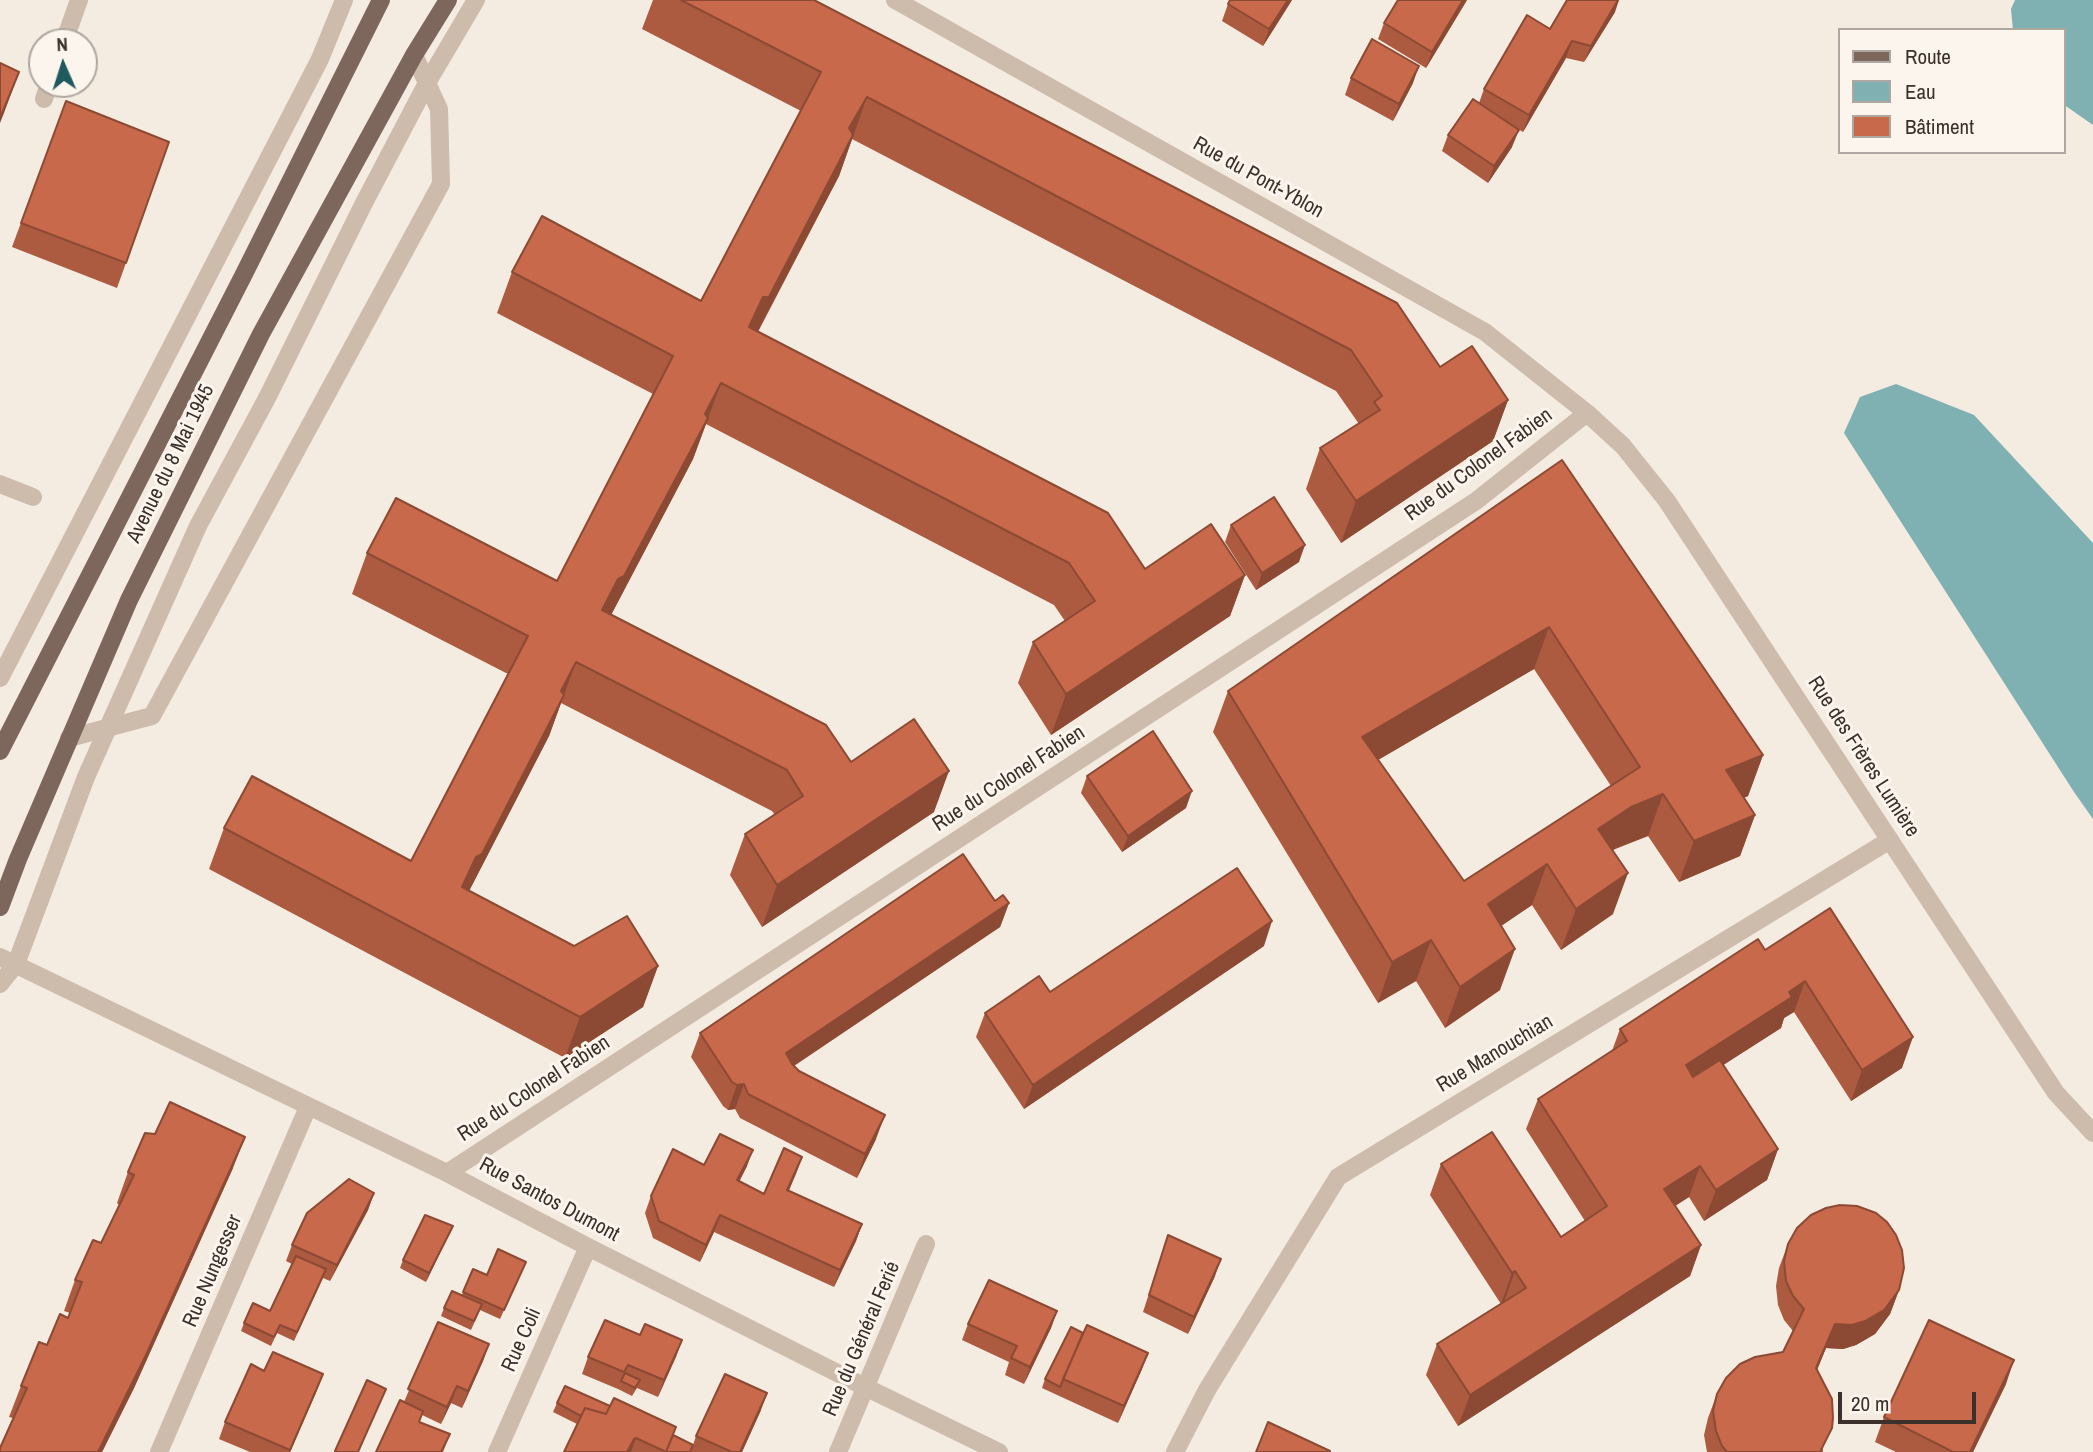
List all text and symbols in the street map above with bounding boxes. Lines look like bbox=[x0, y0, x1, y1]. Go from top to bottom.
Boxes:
north arrow bbox=[28, 28, 98, 98]
legend bbox=[1838, 28, 2065, 154]
text: N bbox=[56, 31, 68, 57]
text: Route bbox=[1905, 42, 1951, 71]
text: Eau bbox=[1905, 77, 1936, 106]
text: Bâtiment bbox=[1905, 112, 1974, 141]
street label: Rue du Pont-Yblon bbox=[1188, 132, 1328, 224]
street label: Avenue du 8 Mai 1945 bbox=[122, 381, 220, 547]
street label: Rue du Colonel Fabien bbox=[1400, 403, 1558, 527]
street label: Rue des Frères Lumière bbox=[1802, 672, 1924, 842]
street label: Rue du Colonel Fabien bbox=[928, 720, 1090, 838]
street label: Rue Manouchian bbox=[1432, 1009, 1558, 1099]
street label: Rue du Colonel Fabien bbox=[453, 1030, 615, 1148]
street label: Rue Santos Dumont bbox=[475, 1152, 623, 1248]
street label: Rue Nungesser bbox=[178, 1211, 248, 1331]
street label: Rue du Général Ferié bbox=[818, 1258, 906, 1420]
street label: Rue Coli bbox=[497, 1304, 547, 1376]
scale bar bbox=[1841, 1378, 1979, 1422]
text: 20 m bbox=[1851, 1389, 1889, 1418]

